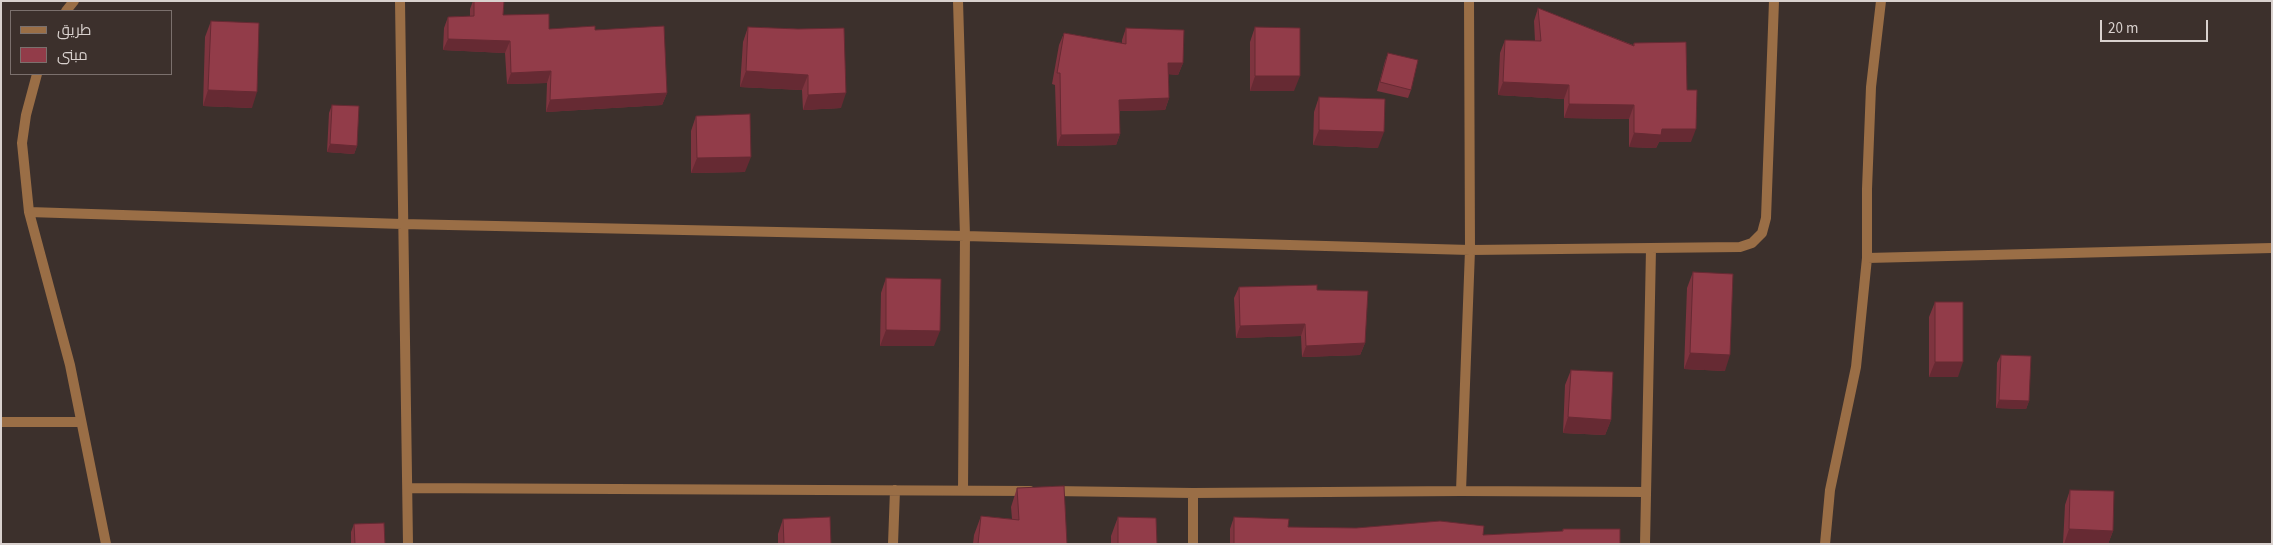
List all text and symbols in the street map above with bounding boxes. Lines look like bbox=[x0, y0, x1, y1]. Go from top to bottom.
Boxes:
legend bbox=[10, 10, 172, 75]
scale bar bbox=[2103, 10, 2210, 42]
text: 20 m bbox=[2108, 18, 2138, 39]
text: طريق bbox=[57, 20, 91, 41]
text: مبنى bbox=[57, 45, 88, 66]

